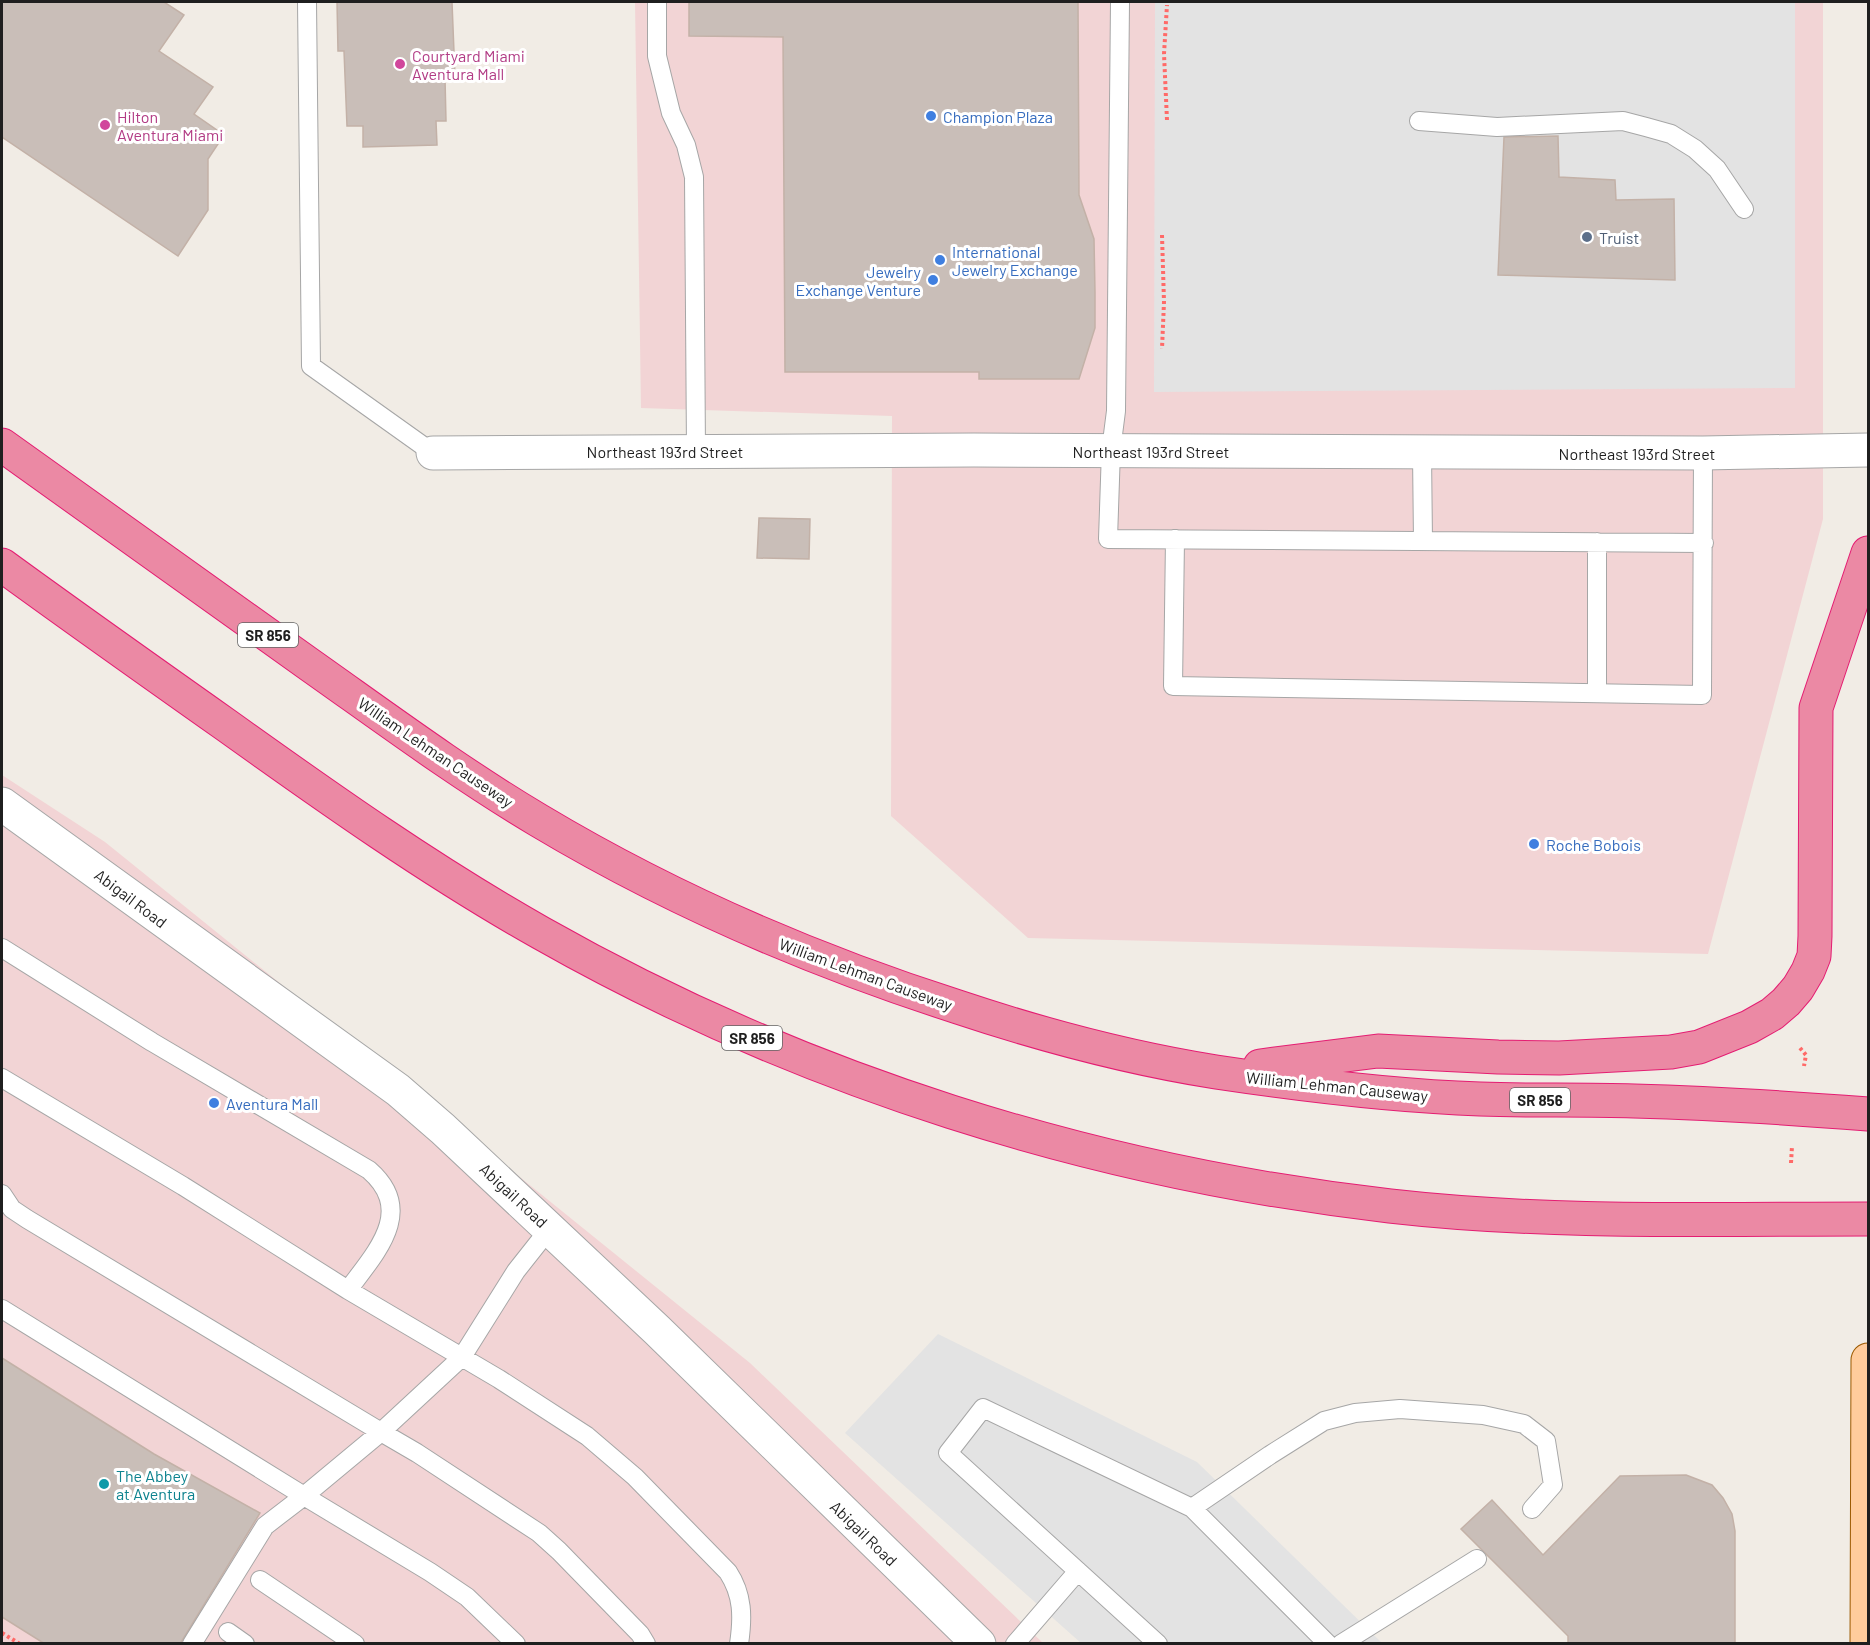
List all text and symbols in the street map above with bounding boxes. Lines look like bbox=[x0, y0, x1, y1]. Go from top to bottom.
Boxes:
place label: Courtyard Miami Aventura Mall bbox=[412, 46, 525, 83]
marker: Courtyard Miami Aventura Mall bbox=[393, 57, 407, 71]
place label: Hilton Aventura Miami bbox=[117, 107, 223, 144]
place label: Champion Plaza bbox=[943, 107, 1053, 126]
marker: Champion Plaza bbox=[924, 109, 938, 123]
marker: Hilton Aventura Miami bbox=[98, 118, 112, 132]
place label: Truist bbox=[1599, 228, 1639, 247]
marker: Truist bbox=[1580, 230, 1594, 244]
place label: International Jewelry Exchange bbox=[952, 242, 1078, 279]
marker: International Jewelry Exchange bbox=[933, 253, 947, 267]
place label: Jewelry Exchange Venture bbox=[796, 262, 922, 299]
marker: Jewelry Exchange Venture bbox=[926, 273, 940, 287]
street label: Northeast 193rd Street bbox=[587, 442, 743, 461]
street label: Northeast 193rd Street bbox=[1073, 442, 1229, 461]
street label: Northeast 193rd Street bbox=[1559, 444, 1715, 463]
road number: SR 856 bbox=[238, 623, 298, 647]
street label: William Lehman Causeway bbox=[355, 693, 518, 811]
place label: Roche Bobois bbox=[1546, 835, 1641, 854]
marker: Roche Bobois bbox=[1527, 837, 1541, 851]
street label: Abigail Road bbox=[91, 865, 171, 931]
street label: William Lehman Causeway bbox=[777, 934, 956, 1014]
road number: SR 856 bbox=[722, 1026, 782, 1050]
street label: William Lehman Causeway bbox=[1245, 1067, 1430, 1105]
road number: SR 856 bbox=[1510, 1088, 1570, 1112]
place label: Aventura Mall bbox=[226, 1094, 318, 1113]
marker: Aventura Mall bbox=[207, 1096, 221, 1110]
street label: Abigail Road bbox=[476, 1159, 552, 1231]
place label: The Abbey at Aventura bbox=[116, 1466, 195, 1503]
marker: The Abbey at Aventura bbox=[97, 1477, 111, 1491]
street label: Abigail Road bbox=[827, 1496, 901, 1570]

